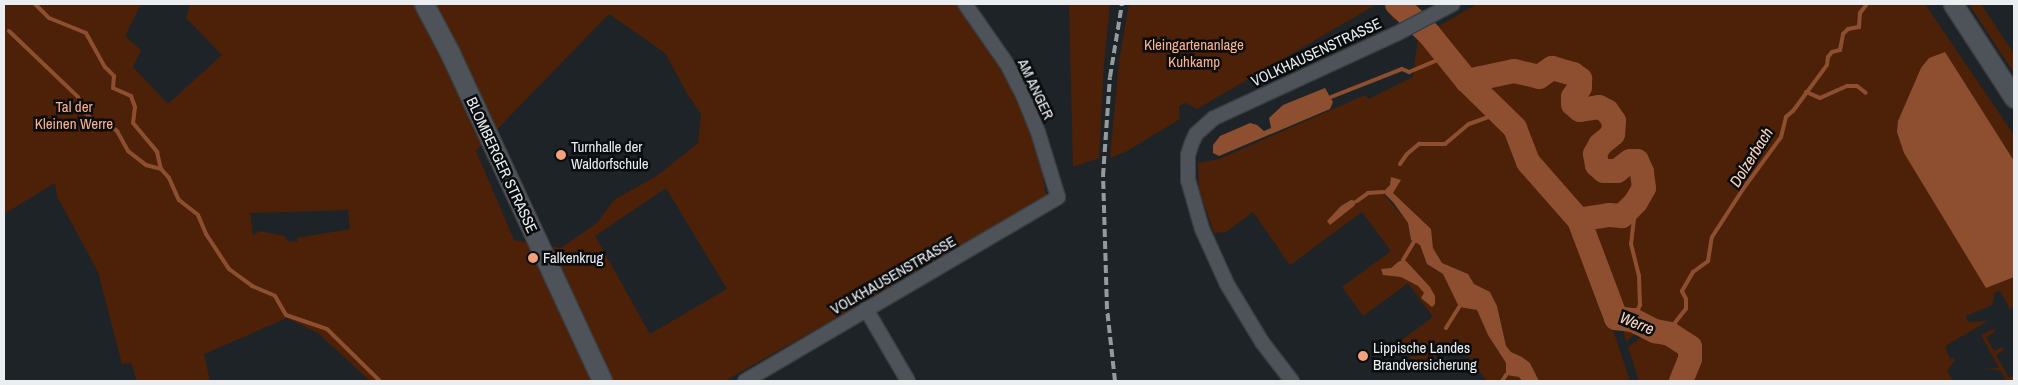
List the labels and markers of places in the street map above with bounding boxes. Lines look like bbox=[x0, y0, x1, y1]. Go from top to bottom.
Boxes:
place label: Turnhalle der Waldorfschule bbox=[571, 137, 648, 172]
marker: Turnhalle der Waldorfschule bbox=[555, 149, 567, 161]
place label: Falkenkrug bbox=[543, 249, 603, 267]
marker: Falkenkrug bbox=[527, 252, 539, 264]
place label: Lippische Landes Brandversicherung bbox=[1373, 338, 1477, 373]
marker: Lippische Landes Brandversicherung bbox=[1357, 350, 1369, 362]

